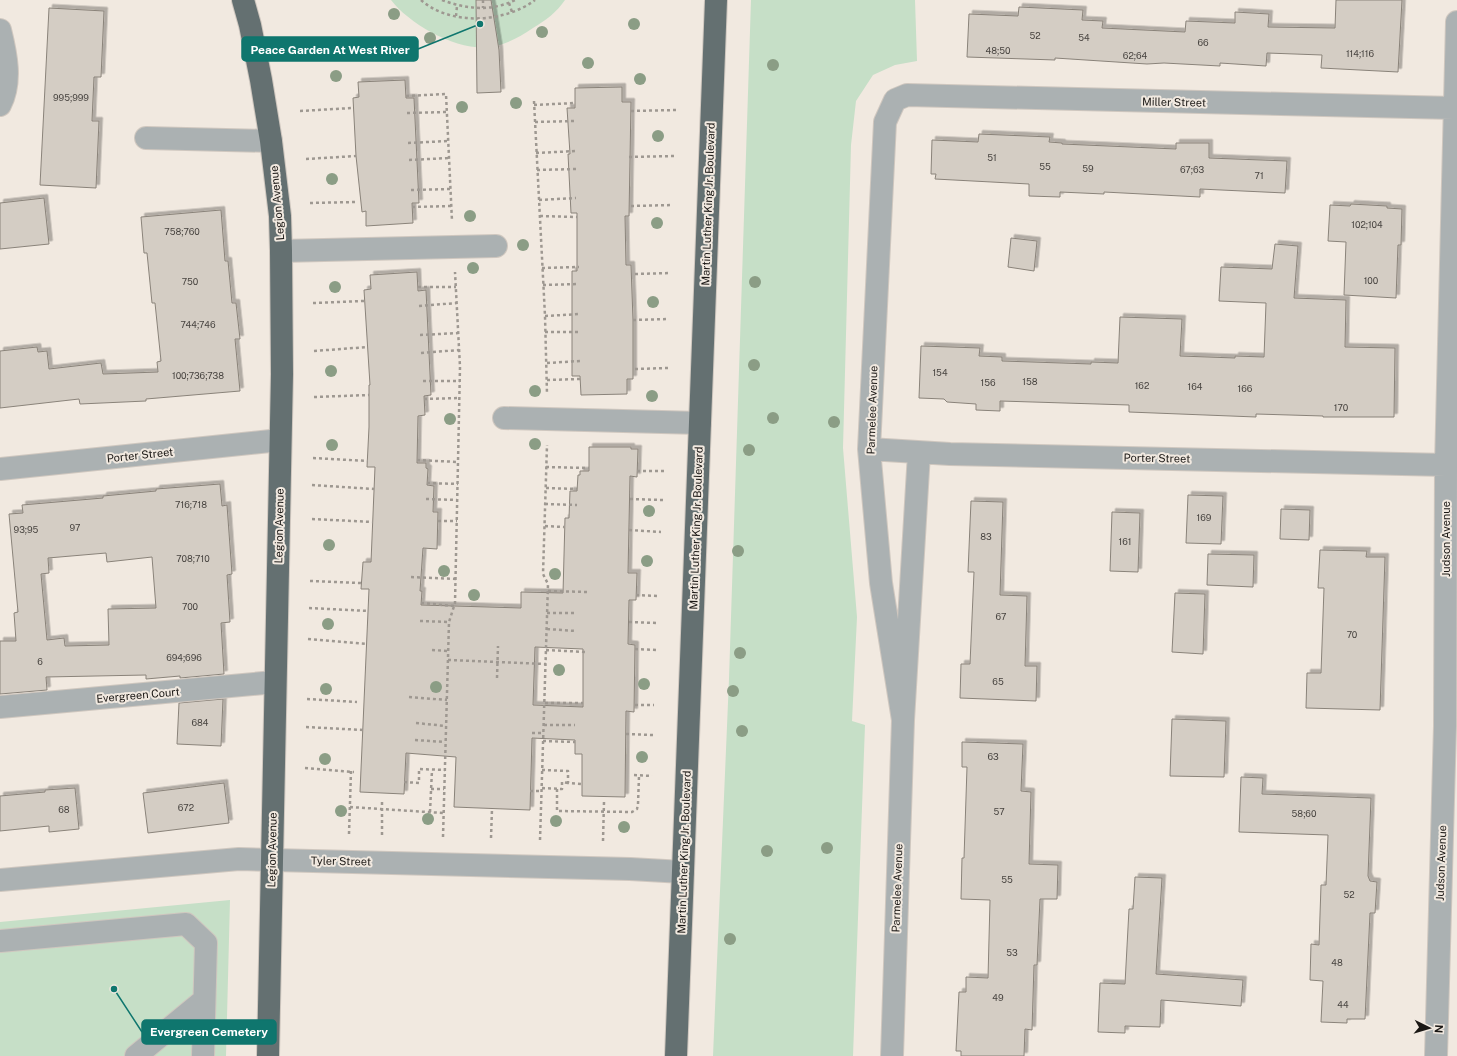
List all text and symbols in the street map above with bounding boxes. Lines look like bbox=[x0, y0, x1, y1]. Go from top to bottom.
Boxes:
house number: 52 bbox=[1029, 30, 1041, 41]
house number: 54 bbox=[1078, 32, 1090, 43]
callout: Peace Garden At West River bbox=[242, 37, 418, 61]
house number: 66 bbox=[1197, 37, 1209, 48]
text: Peace Garden At West River bbox=[250, 43, 410, 57]
house number: 48;50 bbox=[986, 45, 1011, 56]
house number: 114;116 bbox=[1346, 48, 1374, 59]
house number: 62;64 bbox=[1123, 50, 1148, 61]
house number: 995;999 bbox=[53, 92, 89, 103]
street label: Miller Street bbox=[1142, 95, 1206, 109]
street label: Martin Luther King Jr. Boulevard bbox=[699, 122, 717, 286]
house number: 51 bbox=[987, 152, 997, 163]
house number: 55 bbox=[1039, 161, 1051, 172]
house number: 59 bbox=[1082, 163, 1094, 174]
house number: 67;63 bbox=[1180, 164, 1204, 175]
street label: Legion Avenue bbox=[268, 165, 286, 241]
house number: 71 bbox=[1254, 170, 1264, 181]
house number: 102;104 bbox=[1351, 219, 1383, 230]
house number: 758;760 bbox=[164, 226, 200, 237]
house number: 100 bbox=[1364, 275, 1379, 286]
house number: 750 bbox=[182, 276, 199, 287]
house number: 744;746 bbox=[180, 319, 216, 330]
street label: Parmelee Avenue bbox=[864, 365, 880, 455]
house number: 154 bbox=[932, 367, 948, 378]
house number: 100;736;738 bbox=[172, 370, 224, 381]
house number: 158 bbox=[1022, 376, 1038, 387]
house number: 156 bbox=[980, 377, 996, 388]
house number: 162 bbox=[1135, 380, 1149, 391]
house number: 164 bbox=[1188, 381, 1203, 392]
house number: 166 bbox=[1238, 383, 1253, 394]
house number: 170 bbox=[1334, 402, 1349, 413]
street label: Porter Street bbox=[106, 446, 174, 464]
street label: Martin Luther King Jr. Boulevard bbox=[687, 446, 705, 610]
street label: Porter Street bbox=[1124, 451, 1190, 465]
street label: Legion Avenue bbox=[272, 488, 286, 564]
house number: 716;718 bbox=[175, 499, 207, 510]
street label: Judson Avenue bbox=[1440, 501, 1452, 577]
house number: 169 bbox=[1197, 512, 1212, 523]
house number: 97 bbox=[70, 522, 80, 533]
house number: 93;95 bbox=[14, 524, 39, 535]
house number: 83 bbox=[980, 531, 992, 542]
house number: 161 bbox=[1119, 536, 1131, 547]
house number: 708;710 bbox=[176, 553, 210, 564]
house number: 700 bbox=[182, 601, 199, 612]
house number: 67 bbox=[996, 611, 1006, 622]
house number: 70 bbox=[1347, 629, 1358, 640]
house number: 694;696 bbox=[166, 652, 202, 663]
house number: 6 bbox=[37, 656, 43, 667]
house number: 65 bbox=[992, 676, 1004, 687]
street label: Evergreen Court bbox=[96, 685, 180, 705]
house number: 684 bbox=[191, 717, 209, 728]
house number: 63 bbox=[987, 751, 999, 762]
street label: Martin Luther King Jr. Boulevard bbox=[675, 770, 693, 934]
house number: 672 bbox=[178, 802, 194, 813]
house number: 68 bbox=[58, 804, 70, 815]
house number: 57 bbox=[993, 806, 1005, 817]
house number: 58;60 bbox=[1292, 808, 1317, 819]
street label: Legion Avenue bbox=[265, 812, 279, 888]
street label: Judson Avenue bbox=[1434, 825, 1448, 901]
street label: Parmelee Avenue bbox=[889, 843, 905, 933]
street label: Tyler Street bbox=[311, 854, 371, 868]
house number: 55 bbox=[1001, 874, 1013, 885]
house number: 52 bbox=[1343, 889, 1355, 900]
house number: 53 bbox=[1006, 947, 1018, 958]
house number: 48 bbox=[1331, 957, 1343, 968]
house number: 49 bbox=[992, 992, 1004, 1003]
house number: 44 bbox=[1337, 999, 1349, 1010]
north arrow bbox=[1409, 1008, 1449, 1048]
callout: Evergreen Cemetery bbox=[142, 1020, 276, 1044]
text: N bbox=[1433, 1024, 1445, 1034]
text: Evergreen Cemetery bbox=[150, 1025, 268, 1039]

